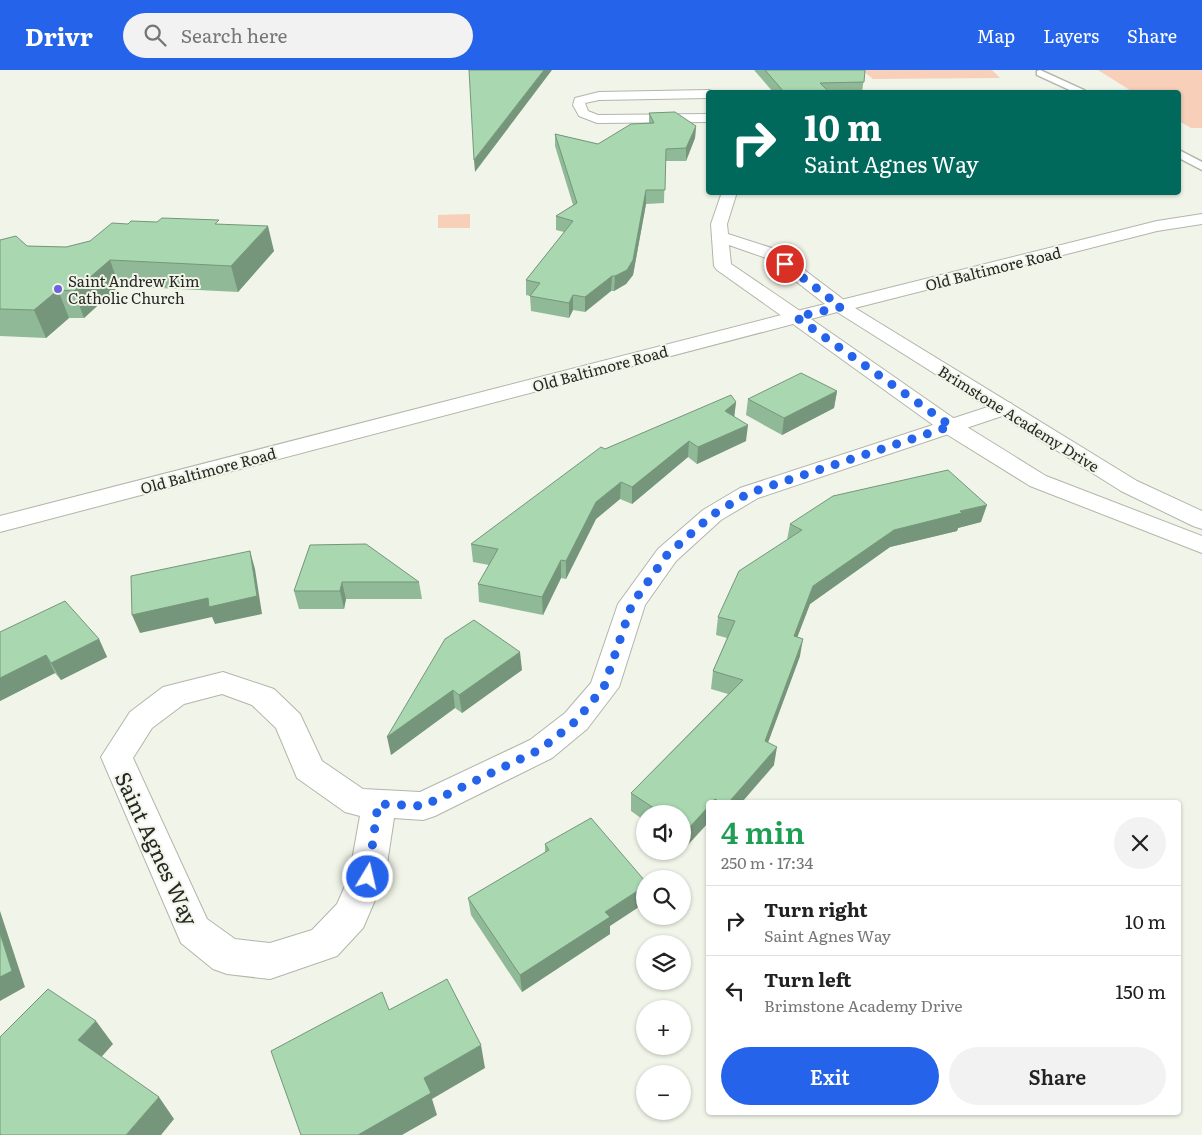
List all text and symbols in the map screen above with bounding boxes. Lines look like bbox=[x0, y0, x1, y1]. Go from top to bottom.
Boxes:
search box bbox=[123, 13, 473, 58]
text: Drivr bbox=[25, 18, 93, 53]
icon: search bbox=[141, 21, 169, 49]
text: Search here bbox=[181, 21, 287, 49]
text: Map bbox=[977, 22, 1015, 49]
text: Layers bbox=[1043, 22, 1099, 49]
text: Share bbox=[1127, 22, 1177, 49]
text: 10 m bbox=[804, 100, 882, 152]
icon: right bbox=[721, 110, 786, 175]
text: Saint Agnes Way bbox=[804, 147, 979, 180]
street label: Old Baltimore Road bbox=[923, 240, 1063, 296]
pin bbox=[764, 243, 806, 285]
icon: arrive bbox=[771, 250, 799, 278]
place label: Saint Andrew Kim Catholic Church bbox=[68, 269, 200, 309]
marker: Saint Andrew Kim Catholic Church bbox=[52, 283, 64, 295]
street label: Old Baltimore Road bbox=[530, 339, 670, 397]
street label: Brimstone Academy Drive bbox=[934, 359, 1104, 477]
street label: Old Baltimore Road bbox=[138, 441, 278, 499]
street label: Saint Agnes Way bbox=[109, 766, 208, 931]
map controls bbox=[636, 805, 691, 1120]
button: sound bbox=[636, 805, 691, 860]
text: 4 min bbox=[721, 809, 805, 853]
button: close bbox=[1114, 817, 1166, 869]
position arrow bbox=[341, 850, 393, 902]
text: 250 m · 17:34 bbox=[721, 850, 813, 874]
button: search bbox=[636, 870, 691, 925]
text: Turn right bbox=[764, 895, 868, 923]
icon: right bbox=[721, 907, 749, 935]
text: 10 m bbox=[1125, 907, 1166, 935]
text: Saint Agnes Way bbox=[764, 923, 891, 947]
button: layers bbox=[636, 935, 691, 990]
text: Turn left bbox=[764, 965, 851, 993]
icon: left bbox=[721, 977, 749, 1005]
text: 150 m bbox=[1115, 977, 1166, 1005]
text: Brimstone Academy Drive bbox=[764, 993, 963, 1017]
button: + bbox=[636, 1000, 691, 1055]
button: Exit bbox=[721, 1047, 939, 1105]
button: Share bbox=[949, 1047, 1166, 1105]
button: − bbox=[636, 1065, 691, 1120]

